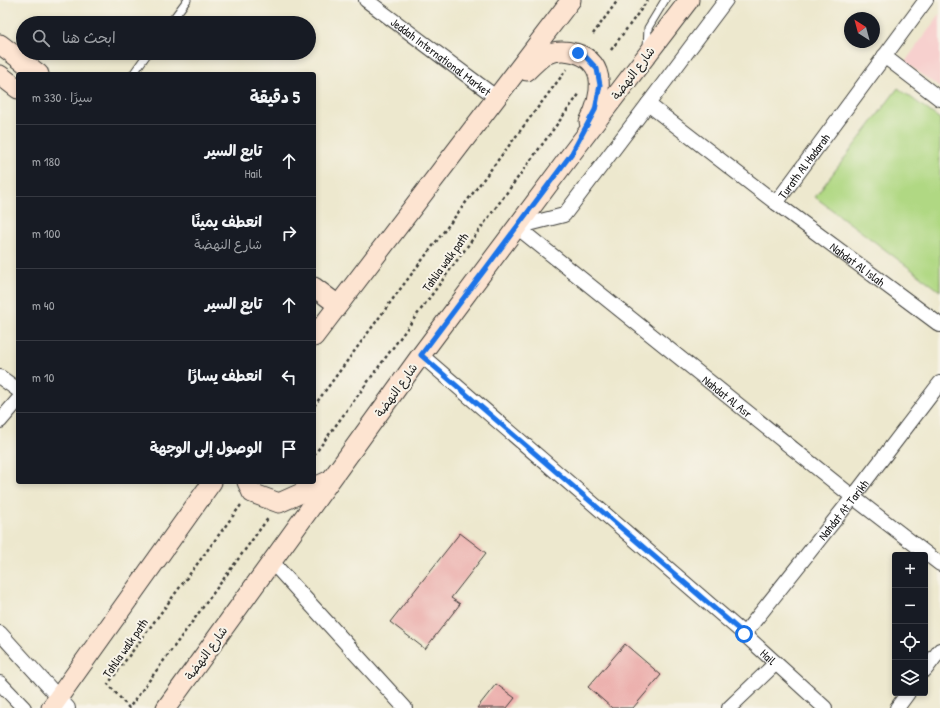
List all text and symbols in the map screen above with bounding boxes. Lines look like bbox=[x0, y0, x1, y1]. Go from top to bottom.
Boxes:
north arrow bbox=[844, 12, 880, 48]
street label: Jeddah International Market bbox=[388, 13, 496, 100]
search box bbox=[16, 16, 316, 60]
icon: search bbox=[30, 27, 52, 49]
text: ابحث هنا bbox=[62, 27, 116, 48]
street label: شارع النهضة bbox=[607, 43, 659, 104]
route end bbox=[569, 44, 587, 62]
text: 5 دقيقة bbox=[250, 85, 300, 108]
text: سيرًا · 330 m bbox=[32, 88, 93, 106]
street label: Turath Al Hadarah bbox=[774, 130, 833, 202]
text: تابع السير bbox=[205, 140, 262, 161]
icon: ahead bbox=[278, 150, 300, 172]
text: 180 m bbox=[32, 152, 60, 170]
text: Hail bbox=[244, 164, 262, 182]
text: انعطف يمينًا bbox=[192, 211, 262, 232]
icon: right bbox=[278, 222, 300, 244]
text: 100 m bbox=[32, 224, 60, 242]
street label: Tahlia walk path bbox=[418, 229, 472, 295]
text: شارع النهضة bbox=[194, 235, 262, 253]
street label: Nahdat Al Islah bbox=[827, 238, 889, 290]
text: تابع السير bbox=[205, 293, 262, 314]
icon: ahead bbox=[278, 294, 300, 316]
text: 40 m bbox=[32, 296, 55, 314]
street label: شارع النهضة bbox=[371, 360, 422, 421]
text: انعطف يسارًا bbox=[188, 365, 262, 386]
icon: left bbox=[278, 366, 300, 388]
text: 10 m bbox=[32, 368, 54, 386]
street label: Nahdat Al Asr bbox=[699, 371, 756, 422]
text: الوصول إلى الوجهة bbox=[150, 437, 262, 458]
icon: arrive bbox=[278, 438, 300, 460]
street label: Nahdat At Tarikh bbox=[814, 476, 872, 543]
map controls bbox=[892, 552, 928, 696]
button: + bbox=[892, 552, 928, 588]
button: − bbox=[892, 588, 928, 624]
street label: Tahlia walk path bbox=[98, 615, 152, 681]
street label: شارع النهضة bbox=[181, 623, 232, 684]
button: locate bbox=[892, 624, 928, 660]
route start bbox=[735, 625, 753, 643]
street label: Hail bbox=[757, 645, 781, 669]
button: layers bbox=[892, 660, 928, 696]

